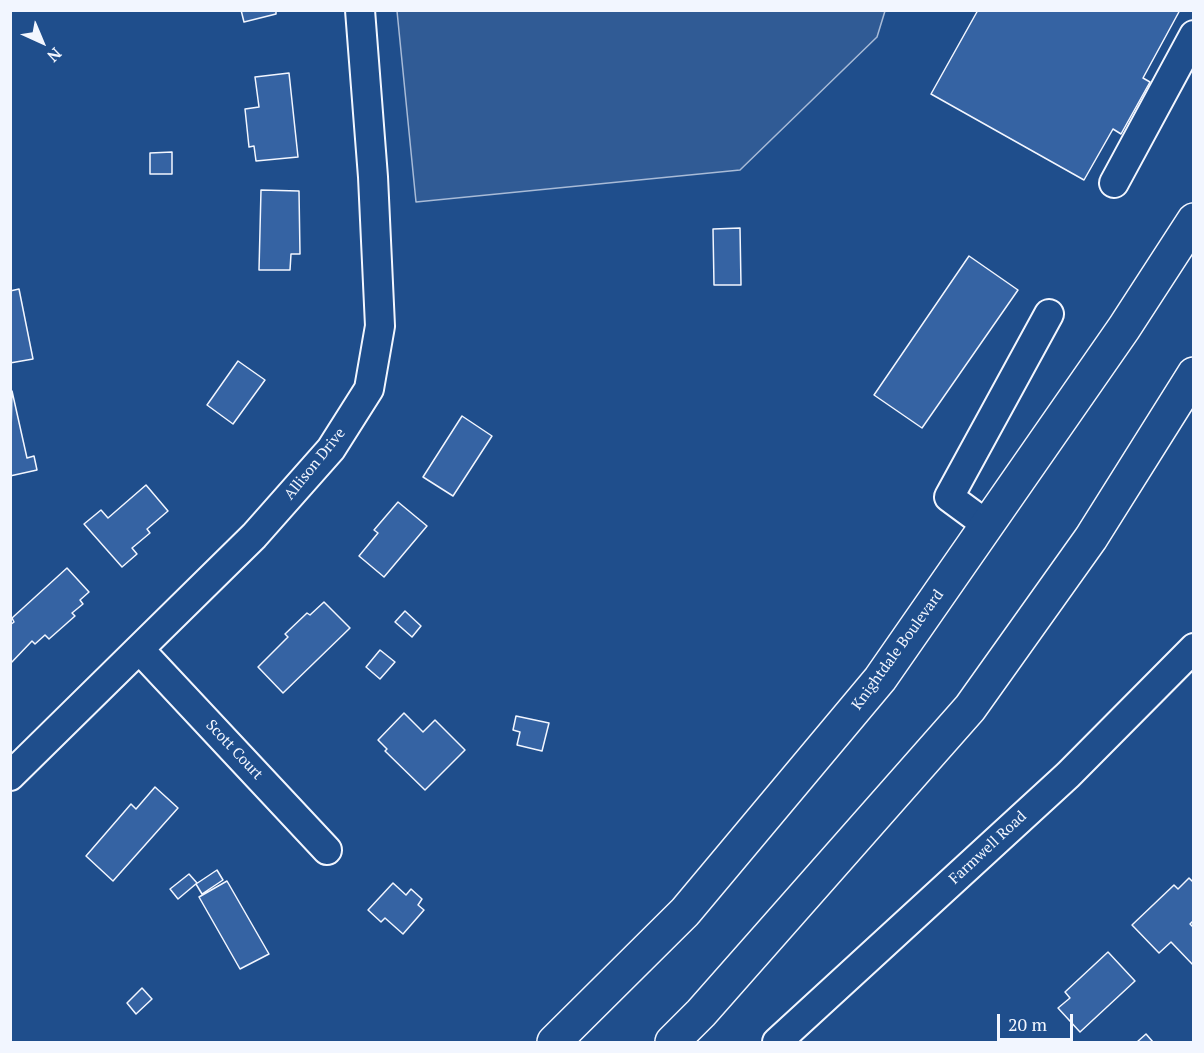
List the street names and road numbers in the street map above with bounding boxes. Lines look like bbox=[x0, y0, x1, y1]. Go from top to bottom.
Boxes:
street label: Allison Drive bbox=[281, 425, 349, 503]
street label: Knightdale Boulevard bbox=[848, 586, 948, 714]
street label: Scott Court bbox=[202, 716, 266, 784]
street label: Farmwell Road bbox=[946, 808, 1030, 888]

